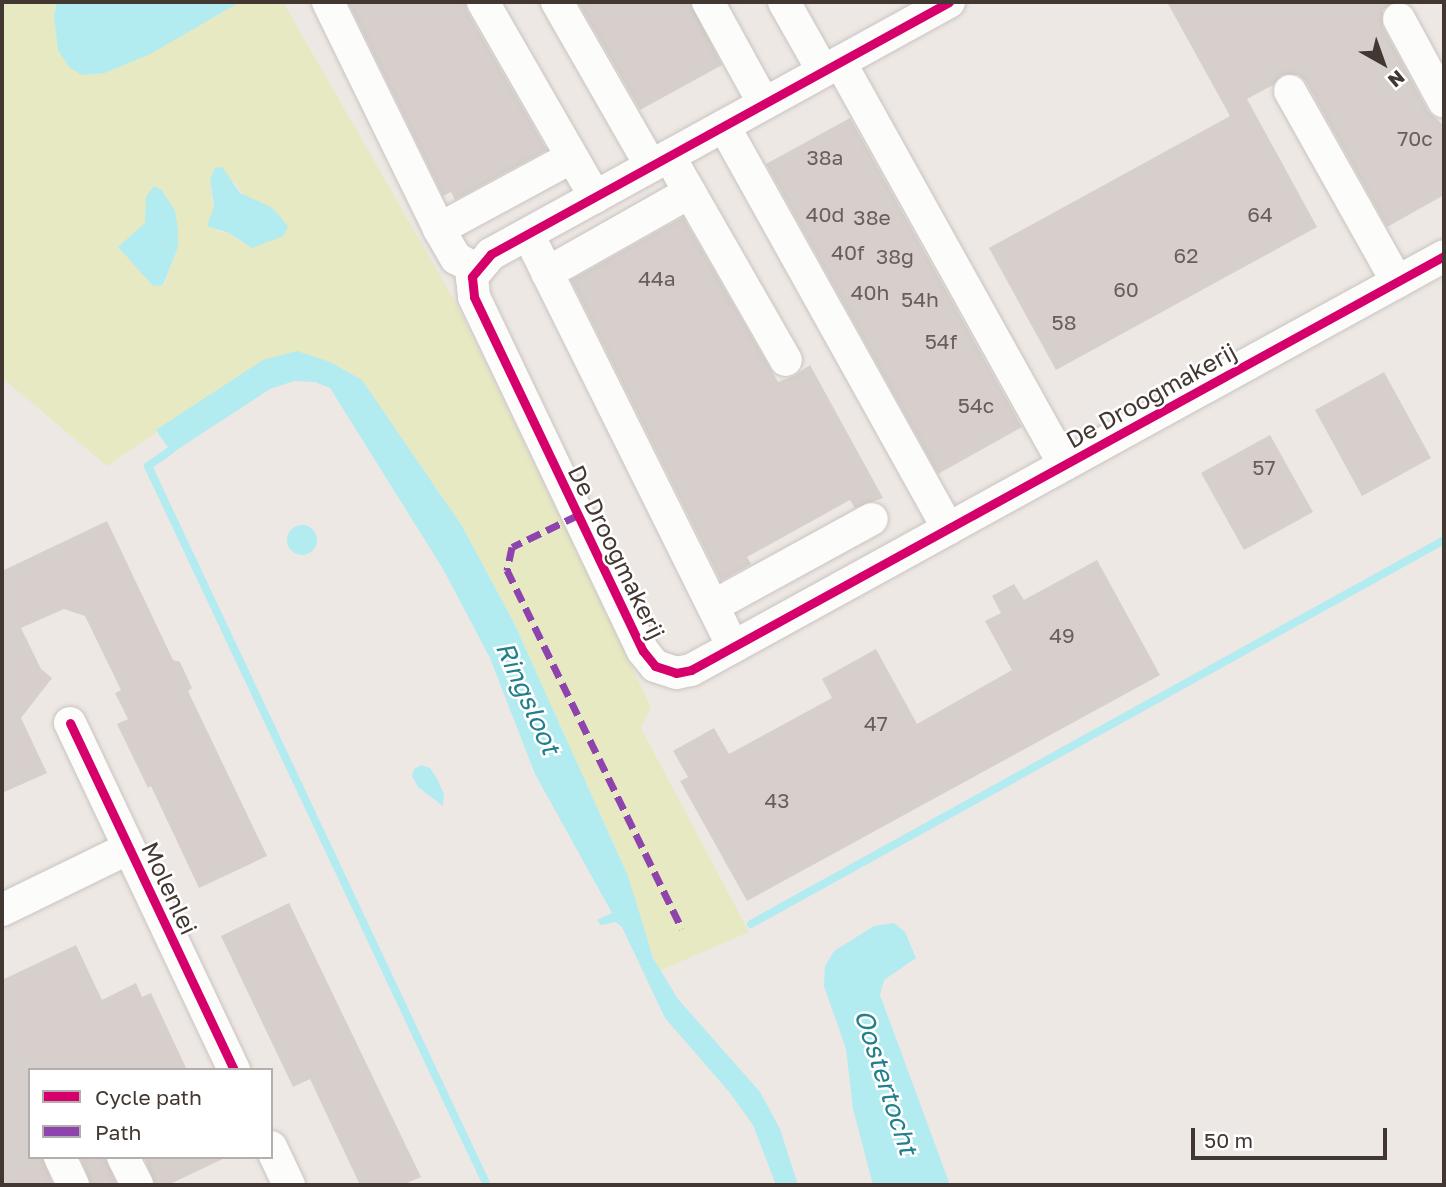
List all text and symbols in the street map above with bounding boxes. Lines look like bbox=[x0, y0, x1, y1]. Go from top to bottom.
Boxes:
north arrow bbox=[1348, 28, 1418, 98]
text: N bbox=[1384, 66, 1410, 93]
house number: 70c bbox=[1397, 125, 1433, 151]
house number: 38a bbox=[807, 144, 843, 170]
house number: 40d bbox=[806, 201, 844, 227]
house number: 64 bbox=[1247, 201, 1273, 227]
house number: 38e bbox=[853, 204, 891, 230]
house number: 40f bbox=[831, 239, 865, 265]
house number: 62 bbox=[1174, 242, 1198, 268]
house number: 38g bbox=[876, 243, 914, 269]
house number: 44a bbox=[638, 265, 676, 291]
house number: 60 bbox=[1113, 276, 1139, 302]
house number: 40h bbox=[851, 279, 889, 305]
house number: 54h bbox=[901, 286, 939, 312]
house number: 58 bbox=[1052, 309, 1076, 335]
house number: 54f bbox=[925, 328, 957, 354]
street label: De Droogmakerij bbox=[1061, 336, 1241, 454]
house number: 54c bbox=[958, 392, 994, 418]
house number: 57 bbox=[1252, 454, 1276, 480]
street label: De Droogmakerij bbox=[562, 460, 672, 644]
house number: 49 bbox=[1049, 622, 1075, 648]
water label: Ringsloot bbox=[489, 637, 567, 759]
house number: 47 bbox=[864, 710, 888, 736]
house number: 43 bbox=[764, 787, 790, 813]
street label: Molenlei bbox=[136, 837, 204, 939]
water label: Oostertocht bbox=[848, 1005, 924, 1159]
legend bbox=[28, 1068, 273, 1159]
text: Cycle path bbox=[95, 1084, 202, 1110]
scale bar bbox=[1194, 1114, 1390, 1158]
text: Path bbox=[95, 1119, 142, 1145]
text: 50 m bbox=[1204, 1127, 1253, 1153]

